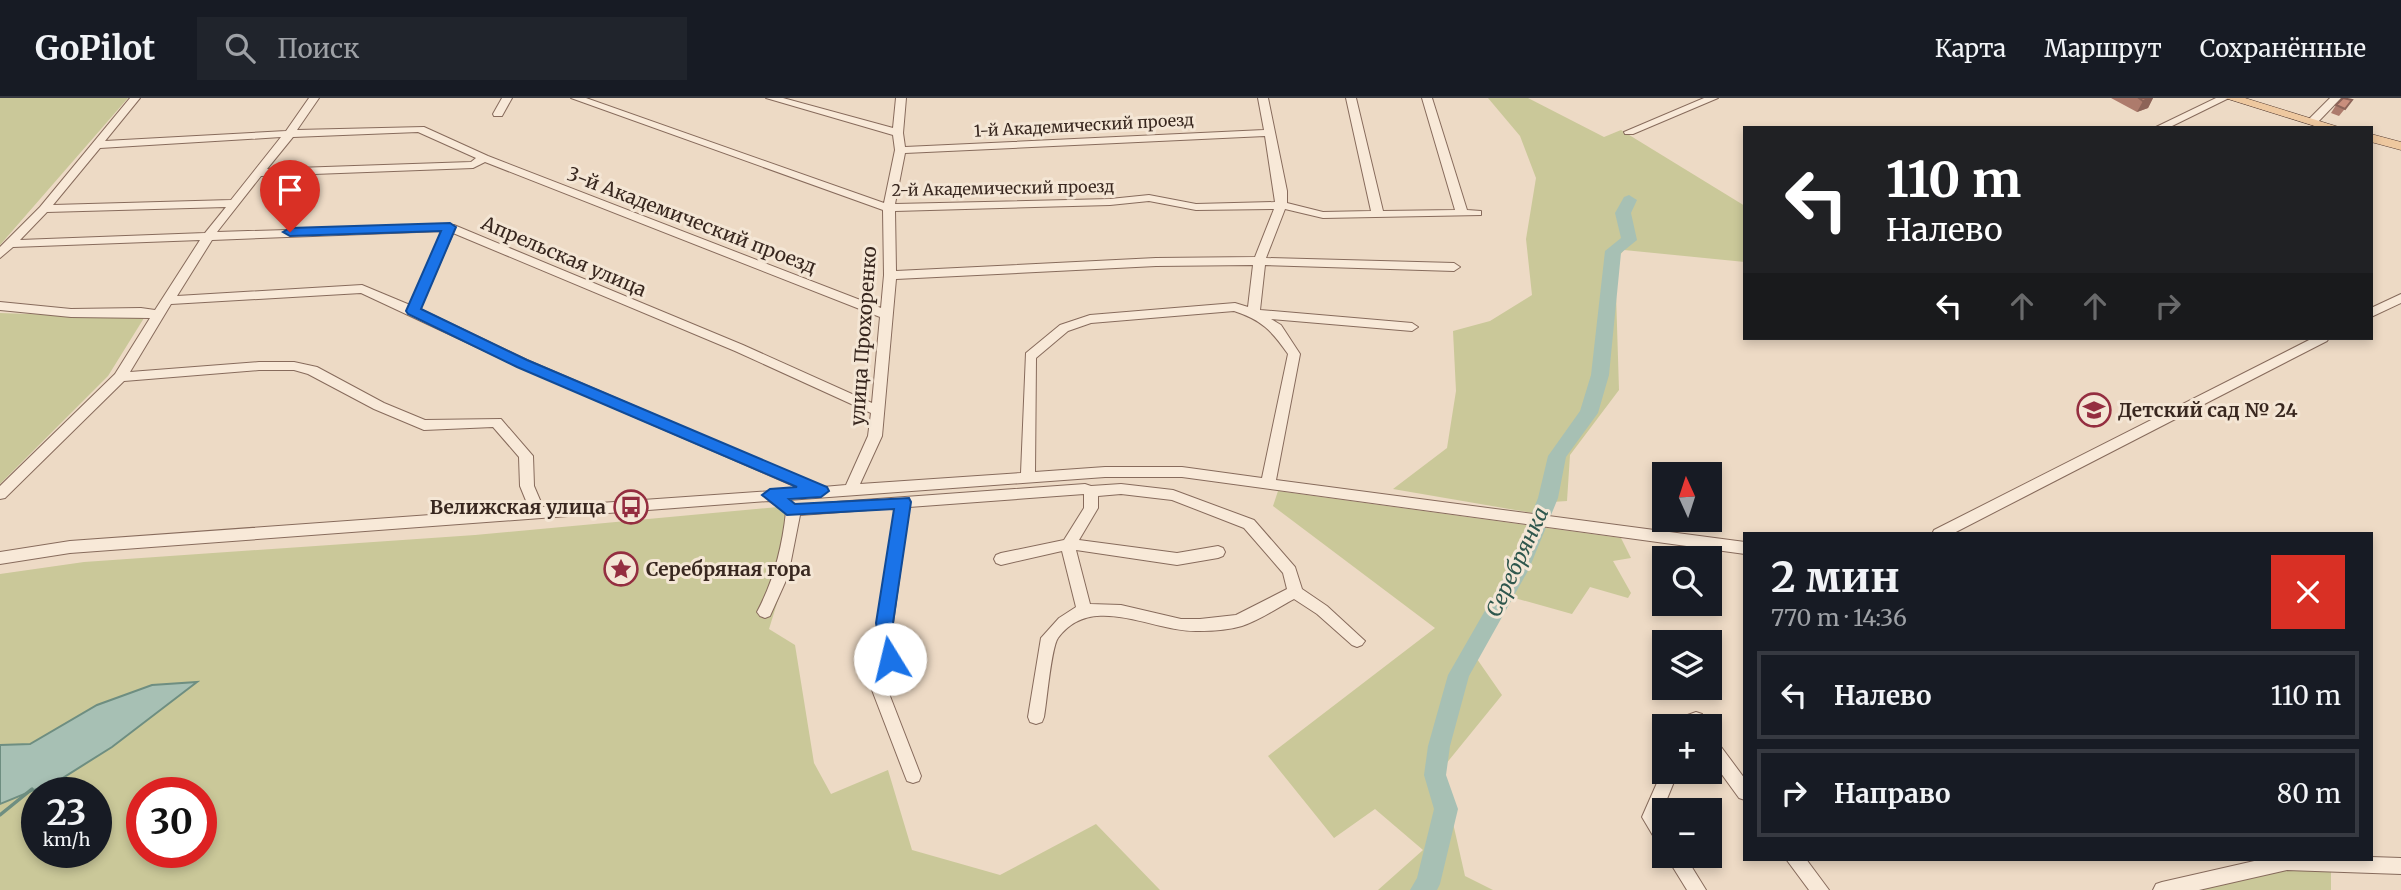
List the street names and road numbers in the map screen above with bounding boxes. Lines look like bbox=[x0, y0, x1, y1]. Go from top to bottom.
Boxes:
street label: 1-й Академический проезд bbox=[973, 109, 1195, 141]
street label: 3-й Академический проезд bbox=[564, 161, 820, 279]
street label: 2-й Академический проезд bbox=[892, 176, 1114, 200]
street label: Апрельская улица bbox=[477, 210, 650, 302]
street label: улица Прохоренко bbox=[845, 245, 881, 427]

